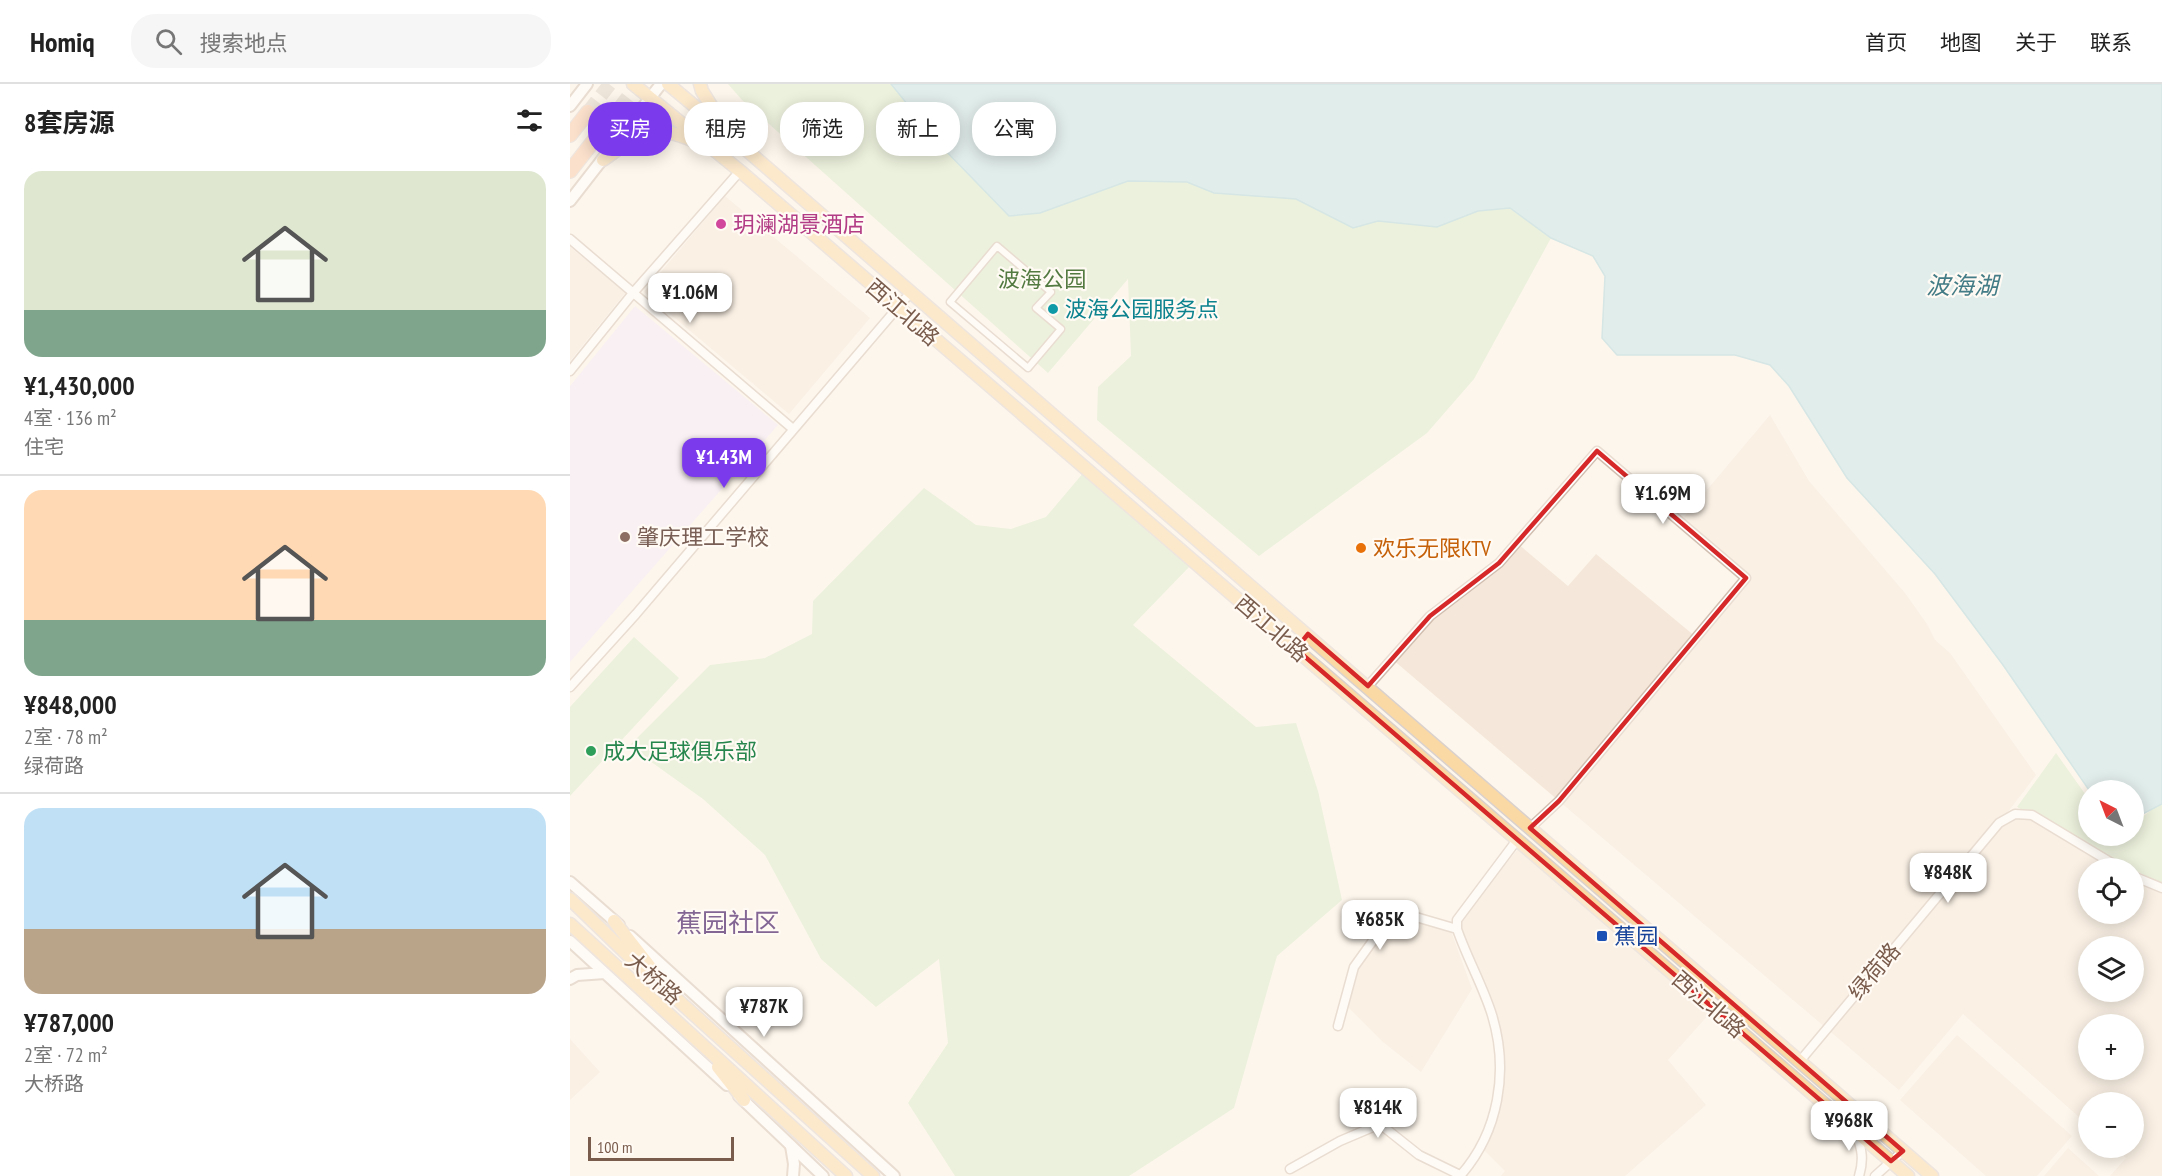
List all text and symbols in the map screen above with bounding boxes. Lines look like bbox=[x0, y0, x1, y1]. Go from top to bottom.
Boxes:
search box bbox=[131, 14, 551, 68]
text: Homiq bbox=[30, 23, 95, 60]
icon: search bbox=[152, 25, 185, 58]
text: 搜索地点 bbox=[200, 29, 288, 57]
text: 首页 bbox=[1865, 29, 1907, 56]
text: 地图 bbox=[1940, 29, 1982, 56]
text: 关于 bbox=[2015, 29, 2057, 56]
text: 联系 bbox=[2090, 29, 2132, 56]
chip: 买房 bbox=[588, 102, 672, 156]
chip: 租房 bbox=[684, 102, 768, 156]
chip: 筛选 bbox=[780, 102, 864, 156]
chip: 新上 bbox=[876, 102, 960, 156]
chip: 公寓 bbox=[972, 102, 1056, 156]
icon: filters bbox=[513, 104, 546, 137]
text: 8套房源 bbox=[24, 106, 114, 139]
icon: home bbox=[231, 210, 339, 318]
place label: 玥澜湖景酒店 bbox=[733, 210, 865, 238]
marker: 玥澜湖景酒店 bbox=[714, 217, 728, 231]
park label: 波海公园 bbox=[998, 265, 1086, 293]
water label: 波海湖 bbox=[1926, 270, 2002, 301]
pin: ¥1.06M bbox=[641, 273, 739, 324]
street label: 西江北路 bbox=[861, 273, 945, 351]
text: ¥1.06M bbox=[662, 279, 718, 305]
place label: 波海公园服务点 bbox=[1065, 295, 1219, 323]
marker: 波海公园服务点 bbox=[1046, 302, 1060, 316]
text: ¥1,430,000 bbox=[24, 369, 135, 402]
text: 4室 · 136 m² bbox=[24, 405, 117, 431]
text: 住宅 bbox=[24, 434, 64, 460]
pin: ¥1.43M bbox=[675, 438, 773, 489]
text: ¥1.43M bbox=[696, 444, 752, 470]
pin: ¥1.69M bbox=[1614, 474, 1712, 525]
text: ¥1.69M bbox=[1635, 480, 1691, 506]
place label: 肇庆理工学校 bbox=[637, 523, 769, 551]
icon: home bbox=[231, 529, 339, 637]
marker: 肇庆理工学校 bbox=[618, 530, 632, 544]
place label: 欢乐无限KTV bbox=[1373, 534, 1492, 562]
marker: 欢乐无限KTV bbox=[1354, 541, 1368, 555]
street label: 西江北路 bbox=[1230, 589, 1314, 667]
text: ¥848,000 bbox=[24, 688, 117, 721]
text: 2室 · 78 m² bbox=[24, 724, 108, 750]
place label: 成大足球俱乐部 bbox=[603, 737, 757, 765]
marker: 成大足球俱乐部 bbox=[584, 744, 598, 758]
text: 绿荷路 bbox=[24, 753, 84, 779]
north arrow bbox=[2078, 780, 2144, 846]
map controls bbox=[2078, 780, 2144, 1158]
icon: home bbox=[231, 847, 339, 955]
pin: ¥848K bbox=[1906, 853, 1990, 904]
button: locate bbox=[2078, 858, 2144, 924]
text: ¥848K bbox=[1924, 859, 1972, 885]
pin: ¥685K bbox=[1338, 900, 1422, 951]
district label: 蕉园社区 bbox=[676, 906, 780, 939]
text: ¥685K bbox=[1356, 906, 1404, 932]
place label: 蕉园 bbox=[1614, 922, 1658, 950]
marker: 蕉园 bbox=[1595, 929, 1609, 943]
button: layers bbox=[2078, 936, 2144, 1002]
street label: 绿荷路 bbox=[1842, 937, 1906, 1005]
street label: 大桥路 bbox=[620, 946, 688, 1010]
street label: 西江北路 bbox=[1667, 965, 1751, 1043]
pin: ¥787K bbox=[722, 987, 806, 1038]
text: ¥787K bbox=[740, 993, 788, 1019]
text: ¥787,000 bbox=[24, 1006, 114, 1039]
button: + bbox=[2078, 1014, 2144, 1080]
text: 2室 · 72 m² bbox=[24, 1042, 108, 1068]
text: 大桥路 bbox=[24, 1071, 84, 1097]
pin: ¥814K bbox=[1336, 1088, 1420, 1139]
button: − bbox=[2078, 1092, 2144, 1158]
text: ¥814K bbox=[1354, 1094, 1402, 1120]
pin: ¥968K bbox=[1807, 1101, 1891, 1152]
text: ¥968K bbox=[1825, 1107, 1873, 1133]
scale bar bbox=[588, 1134, 734, 1162]
text: 100 m bbox=[597, 1137, 632, 1157]

